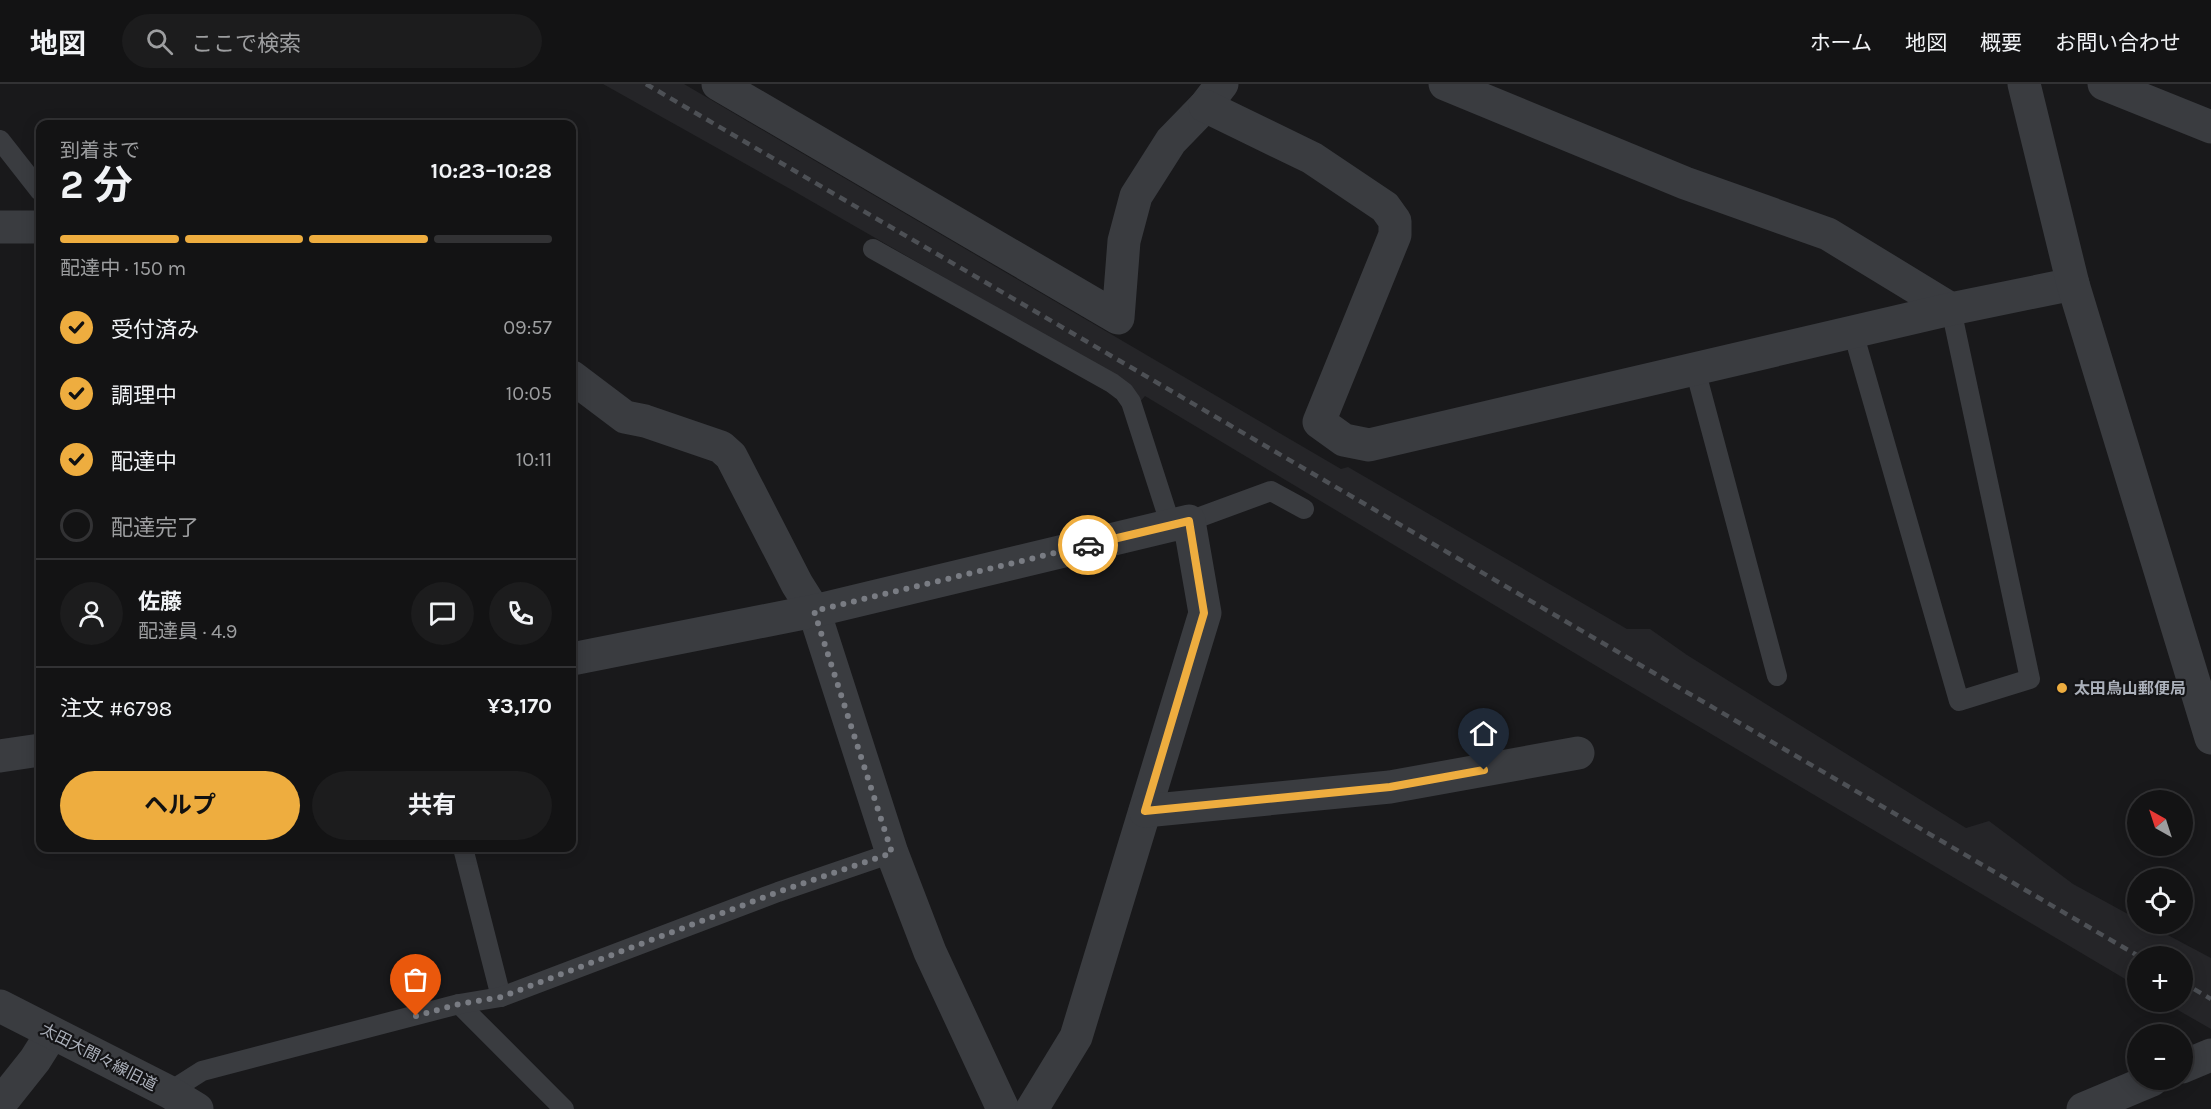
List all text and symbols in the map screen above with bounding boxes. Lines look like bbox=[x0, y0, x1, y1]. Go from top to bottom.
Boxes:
search box bbox=[122, 14, 542, 68]
icon: search bbox=[143, 25, 176, 58]
text: 地図 bbox=[30, 27, 86, 60]
text: ここで検索 bbox=[191, 31, 301, 57]
text: ホーム bbox=[1810, 31, 1872, 55]
text: 地図 bbox=[1905, 31, 1947, 55]
text: 概要 bbox=[1980, 31, 2022, 55]
text: お問い合わせ bbox=[2055, 31, 2181, 55]
text: 到着まで bbox=[60, 139, 140, 162]
text: 10:23–10:28 bbox=[431, 158, 552, 184]
text: 2 分 bbox=[60, 162, 132, 208]
text: 配達中 · 150 m bbox=[60, 257, 186, 280]
icon: check bbox=[60, 311, 93, 344]
text: 09:57 bbox=[503, 316, 552, 339]
text: 受付済み bbox=[111, 317, 199, 343]
icon: check bbox=[60, 377, 93, 410]
text: 10:05 bbox=[506, 382, 552, 405]
text: 調理中 bbox=[111, 383, 177, 409]
icon: check bbox=[60, 443, 93, 476]
text: 10:11 bbox=[516, 448, 552, 471]
text: 配達中 bbox=[111, 449, 177, 475]
text: 配達完了 bbox=[111, 515, 199, 541]
courier bbox=[1058, 515, 1118, 575]
icon: car bbox=[1072, 529, 1105, 562]
button: person bbox=[60, 582, 123, 645]
button: chat bbox=[411, 582, 474, 645]
button: phone bbox=[489, 582, 552, 645]
text: 佐藤 bbox=[138, 589, 182, 615]
text: 配達員 · 4.9 bbox=[138, 620, 237, 643]
place label: 太田鳥山郵便局 bbox=[2074, 679, 2186, 698]
marker: 太田鳥山郵便局 bbox=[2055, 681, 2069, 695]
text: ¥3,170 bbox=[487, 693, 552, 719]
text: 注文 #6798 bbox=[60, 696, 172, 722]
pin bbox=[1458, 708, 1509, 770]
icon: home bbox=[1467, 717, 1500, 750]
button: ヘルプ bbox=[60, 771, 300, 840]
button: 共有 bbox=[312, 771, 552, 840]
north arrow bbox=[2127, 790, 2193, 856]
map controls bbox=[2127, 790, 2193, 1090]
button: locate bbox=[2127, 868, 2193, 934]
button: + bbox=[2127, 946, 2193, 1012]
pin bbox=[390, 954, 441, 1016]
icon: bag bbox=[399, 963, 432, 996]
street label: 太田大間々線旧道 bbox=[38, 1019, 160, 1095]
button: − bbox=[2127, 1024, 2193, 1090]

